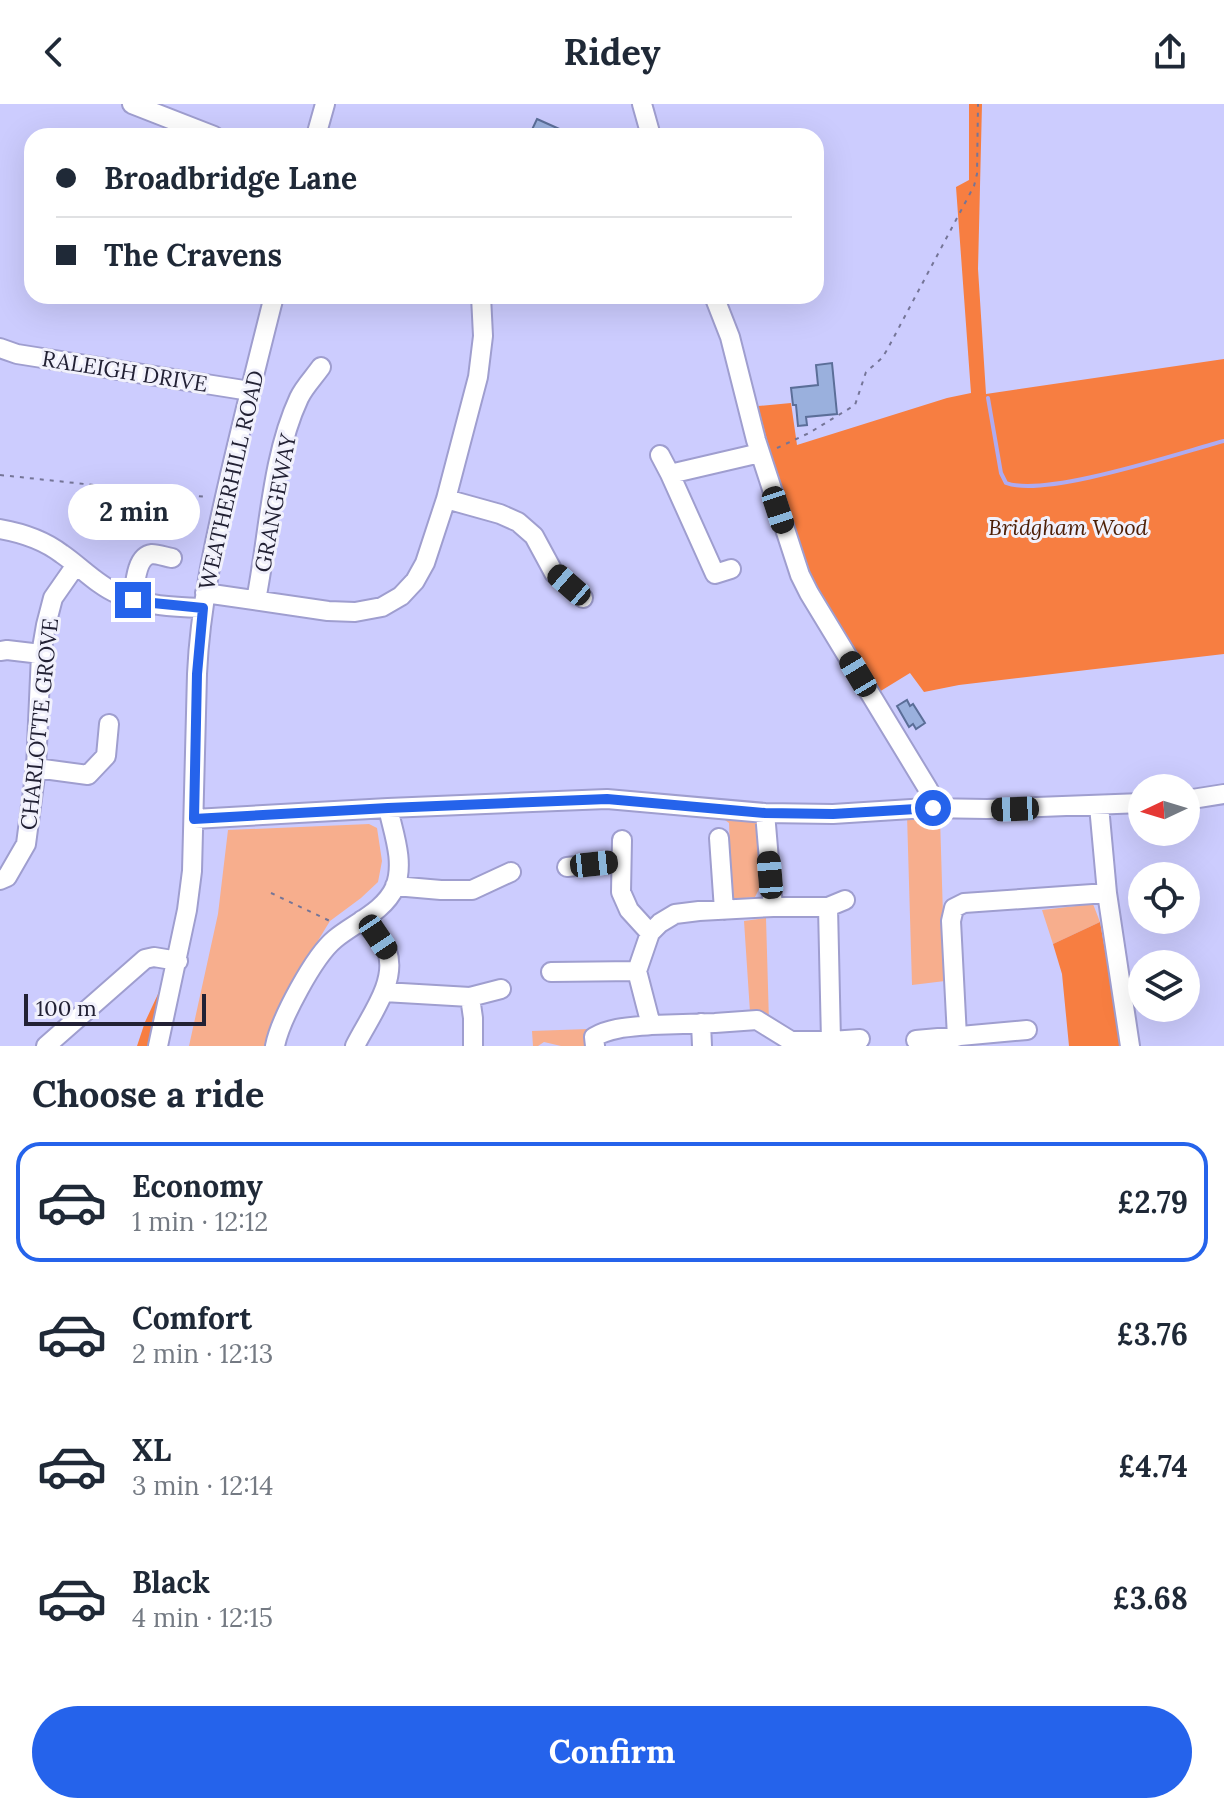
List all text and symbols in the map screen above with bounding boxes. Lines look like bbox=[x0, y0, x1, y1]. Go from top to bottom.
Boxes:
text: Ridey bbox=[564, 29, 660, 75]
icon: back bbox=[32, 30, 76, 74]
icon: share bbox=[1148, 30, 1192, 74]
text: Broadbridge Lane bbox=[104, 159, 357, 197]
text: The Cravens bbox=[104, 236, 282, 274]
street label: RALEIGH DRIVE bbox=[40, 344, 210, 398]
street label: WEATHERHILL ROAD bbox=[192, 367, 270, 593]
street label: GRANGEWAY bbox=[248, 430, 302, 575]
car bbox=[759, 483, 797, 537]
callout: 2 min bbox=[67, 484, 199, 540]
text: 2 min bbox=[99, 495, 169, 528]
park label: Bridgham Wood bbox=[988, 513, 1149, 541]
car bbox=[543, 560, 595, 610]
route end bbox=[115, 582, 151, 618]
street label: CHARLOTTE GROVE bbox=[14, 617, 64, 831]
car bbox=[835, 647, 881, 701]
north arrow bbox=[1128, 774, 1200, 846]
map controls bbox=[1128, 774, 1200, 1022]
route start bbox=[915, 790, 951, 826]
car bbox=[991, 796, 1039, 822]
car bbox=[569, 850, 619, 878]
car bbox=[756, 850, 784, 900]
button: locate bbox=[1128, 862, 1200, 934]
car bbox=[355, 910, 401, 964]
button: layers bbox=[1128, 950, 1200, 1022]
scale bar bbox=[24, 990, 206, 1026]
text: 100 m bbox=[36, 994, 97, 1022]
text: Choose a ride bbox=[32, 1071, 264, 1117]
icon: car bbox=[36, 1166, 108, 1238]
text: Economy bbox=[132, 1167, 263, 1205]
text: £2.79 bbox=[1117, 1183, 1188, 1221]
text: 1 min · 12:12 bbox=[132, 1205, 268, 1238]
icon: car bbox=[36, 1298, 108, 1370]
text: Comfort bbox=[132, 1299, 252, 1337]
text: £3.76 bbox=[1117, 1315, 1188, 1353]
text: 2 min · 12:13 bbox=[132, 1337, 273, 1370]
icon: car bbox=[36, 1430, 108, 1502]
text: XL bbox=[132, 1431, 171, 1469]
text: £4.74 bbox=[1118, 1447, 1188, 1485]
text: 3 min · 12:14 bbox=[132, 1469, 273, 1502]
icon: car bbox=[36, 1562, 108, 1634]
text: Black bbox=[132, 1563, 210, 1601]
text: £3.68 bbox=[1113, 1579, 1188, 1617]
text: 4 min · 12:15 bbox=[132, 1601, 273, 1634]
button: Confirm bbox=[32, 1706, 1192, 1798]

